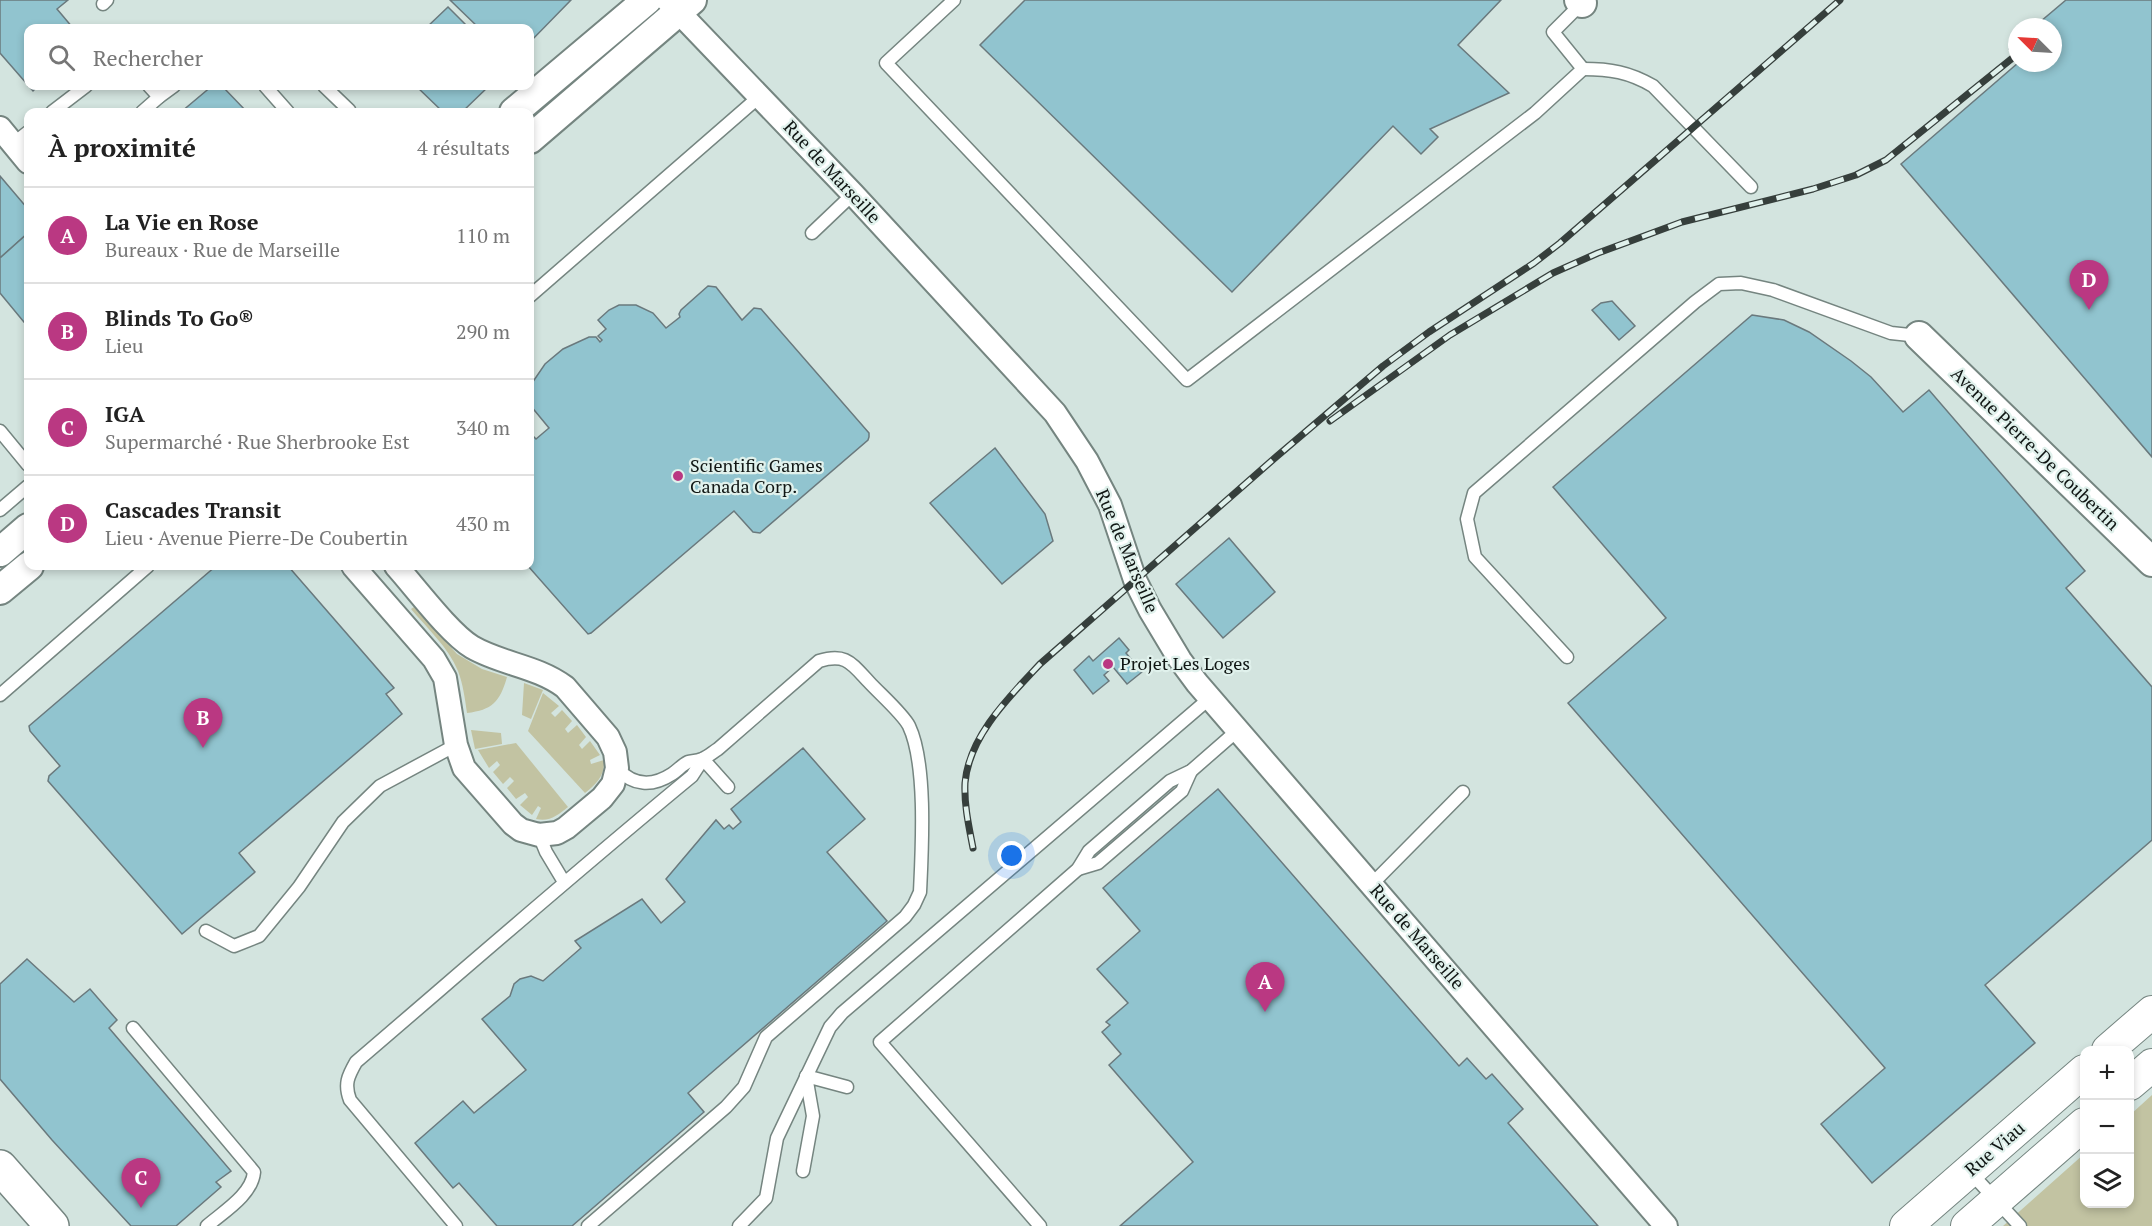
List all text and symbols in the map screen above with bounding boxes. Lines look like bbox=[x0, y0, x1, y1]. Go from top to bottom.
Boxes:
north arrow bbox=[2008, 18, 2062, 72]
search box bbox=[24, 24, 534, 90]
icon: search bbox=[45, 41, 78, 74]
text: Rechercher bbox=[93, 43, 203, 72]
street label: Rue de Marseille bbox=[779, 115, 887, 228]
text: À proximité bbox=[48, 130, 196, 164]
text: 4 résultats bbox=[417, 134, 510, 161]
text: La Vie en Rose bbox=[105, 207, 258, 236]
text: A bbox=[60, 222, 75, 249]
text: 110 m bbox=[456, 222, 510, 249]
text: Bureaux · Rue de Marseille bbox=[105, 236, 340, 263]
pin: D bbox=[2070, 260, 2108, 310]
text: Blinds To Go® bbox=[105, 303, 254, 332]
text: B bbox=[61, 318, 74, 345]
text: 290 m bbox=[456, 318, 510, 345]
text: Lieu bbox=[105, 332, 144, 359]
street label: Avenue Pierre-De Coubertin bbox=[1946, 361, 2125, 535]
text: IGA bbox=[105, 399, 145, 428]
text: C bbox=[61, 414, 74, 441]
text: 340 m bbox=[456, 414, 510, 441]
text: Supermarché · Rue Sherbrooke Est bbox=[105, 428, 410, 455]
place label: Scientific Games Canada Corp. bbox=[690, 453, 823, 498]
marker: Scientific Games Canada Corp. bbox=[671, 469, 685, 483]
street label: Rue de Marseille bbox=[1091, 485, 1165, 616]
text: Cascades Transit bbox=[105, 495, 281, 524]
text: D bbox=[60, 510, 75, 537]
text: 430 m bbox=[456, 510, 510, 537]
text: Lieu · Avenue Pierre-De Coubertin bbox=[105, 524, 408, 551]
place label: Projet Les Loges bbox=[1120, 651, 1250, 675]
marker: Projet Les Loges bbox=[1101, 657, 1115, 671]
pin: B bbox=[184, 698, 222, 748]
your location bbox=[997, 841, 1026, 870]
street label: Rue de Marseille bbox=[1365, 879, 1470, 994]
pin: A bbox=[1246, 962, 1284, 1012]
map controls bbox=[2080, 1046, 2134, 1208]
button: + bbox=[2080, 1046, 2134, 1100]
button: − bbox=[2080, 1100, 2134, 1154]
street label: Rue Viau bbox=[1959, 1116, 2029, 1181]
button: layers bbox=[2080, 1154, 2134, 1208]
pin: C bbox=[122, 1158, 160, 1208]

